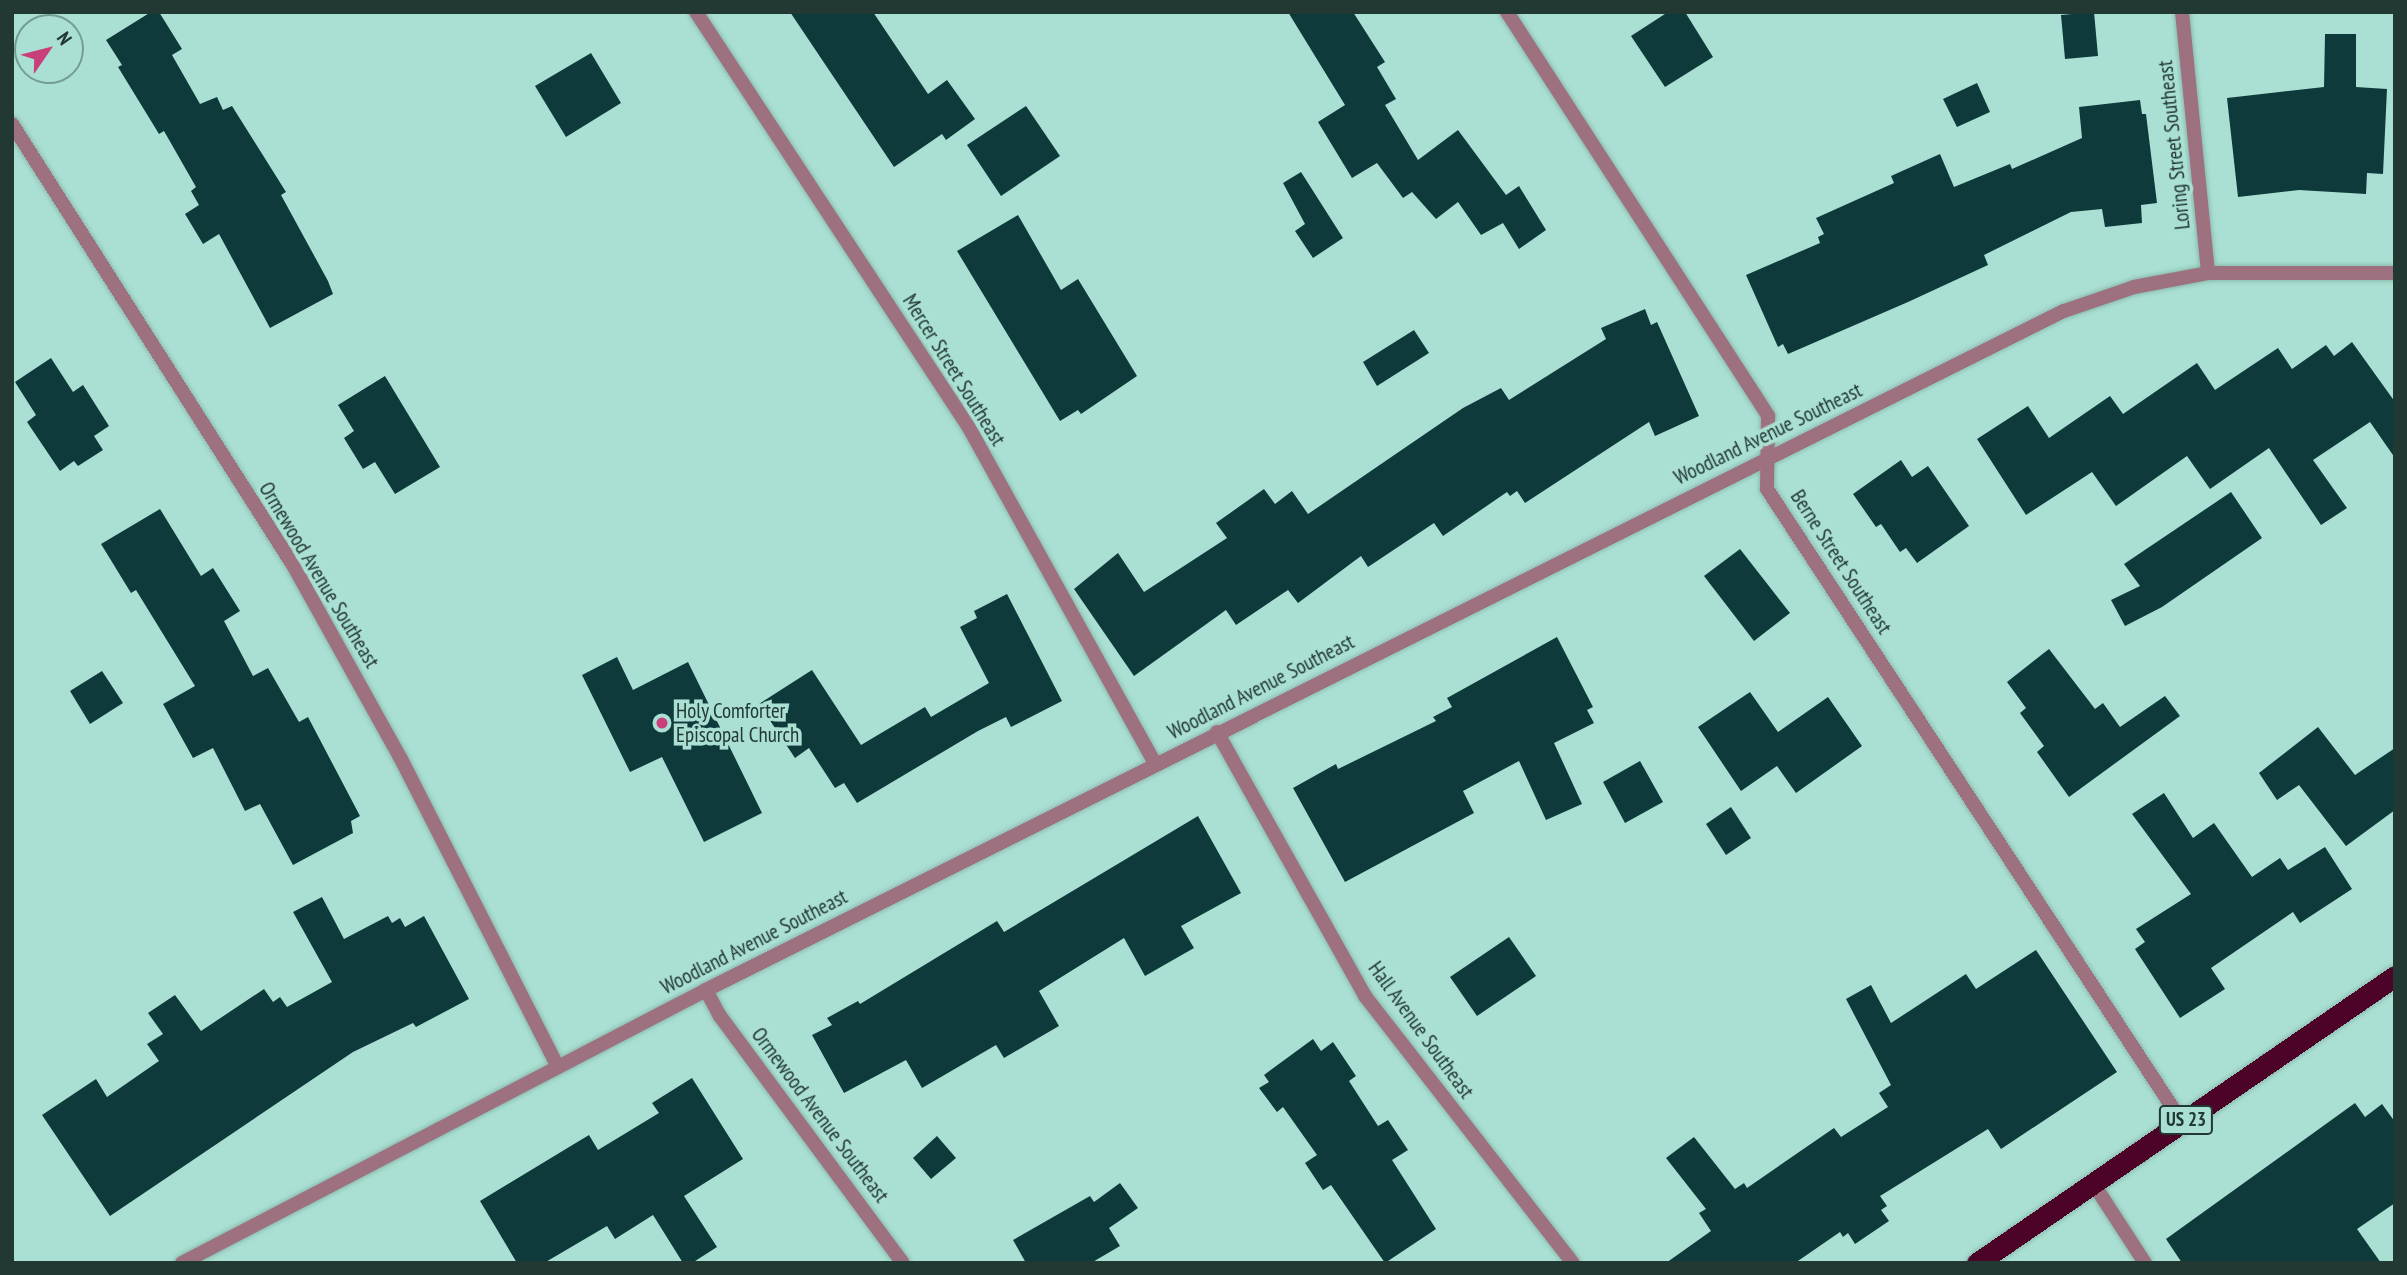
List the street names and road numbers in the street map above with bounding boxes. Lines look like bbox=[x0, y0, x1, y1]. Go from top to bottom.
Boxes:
street label: Loring Street Southeast bbox=[2153, 59, 2195, 231]
street label: Mercer Street Southeast bbox=[897, 290, 1011, 450]
street label: Woodland Avenue Southeast bbox=[1670, 377, 1866, 491]
street label: Ormewood Avenue Southeast bbox=[253, 477, 385, 673]
street label: Berne Street Southeast bbox=[1785, 485, 1897, 639]
street label: Woodland Avenue Southeast bbox=[1163, 629, 1359, 745]
street label: Woodland Avenue Southeast bbox=[656, 884, 852, 1000]
street label: Hall Avenue Southeast bbox=[1363, 956, 1479, 1104]
street label: Ormewood Avenue Southeast bbox=[746, 1022, 894, 1208]
road number: US 23 bbox=[2158, 1104, 2214, 1136]

